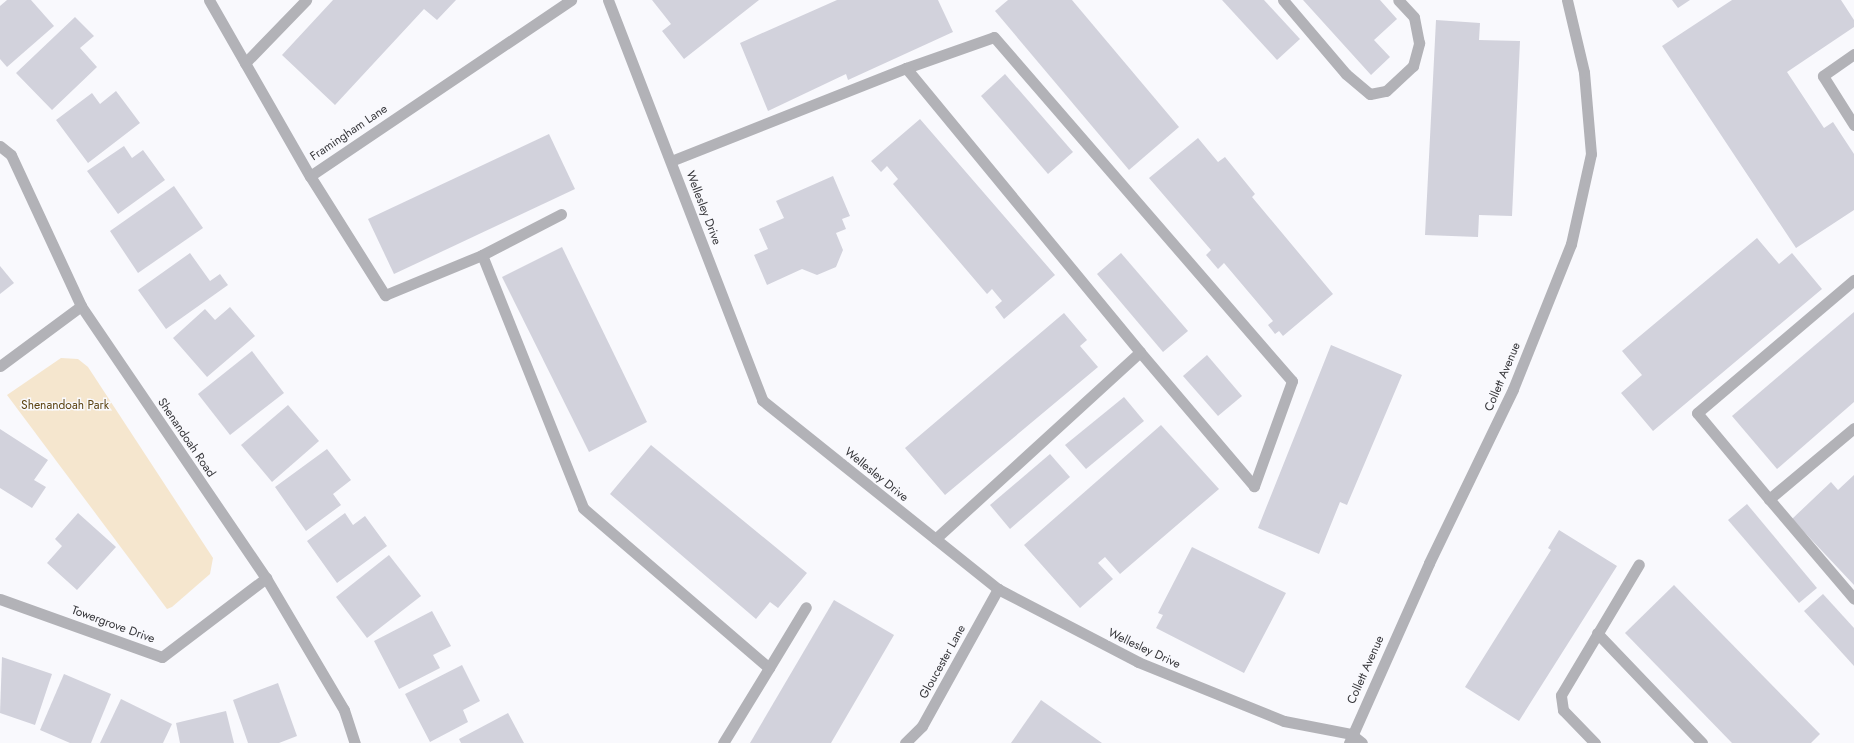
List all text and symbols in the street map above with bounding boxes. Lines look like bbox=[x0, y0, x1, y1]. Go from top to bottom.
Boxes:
street label: Framingham Lane bbox=[308, 102, 390, 164]
street label: Wellesley Drive bbox=[682, 169, 724, 247]
street label: Collett Avenue bbox=[1482, 340, 1524, 414]
street label: Shenandoah Road bbox=[154, 396, 218, 480]
park label: Shenandoah Park bbox=[21, 399, 109, 413]
street label: Wellesley Drive bbox=[841, 445, 911, 505]
street label: Towergrove Drive bbox=[69, 603, 157, 647]
street label: Gloucester Lane bbox=[917, 623, 969, 701]
street label: Wellesley Drive bbox=[1106, 626, 1182, 672]
street label: Collett Avenue bbox=[1345, 634, 1387, 706]

